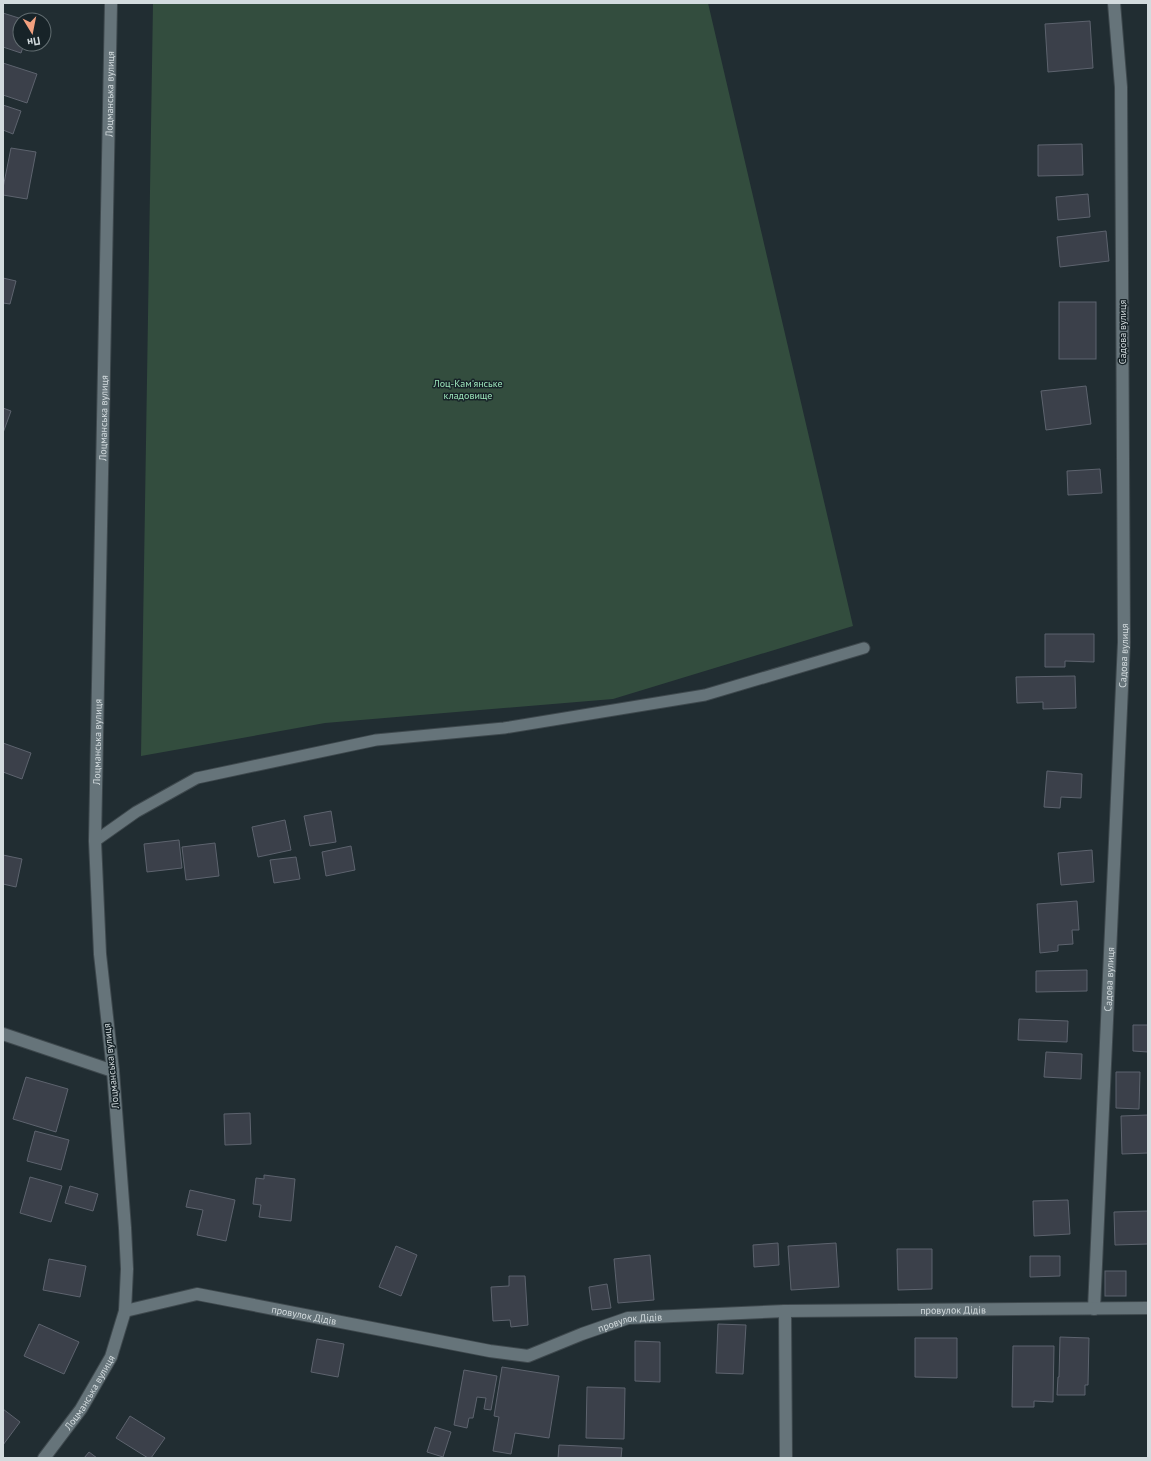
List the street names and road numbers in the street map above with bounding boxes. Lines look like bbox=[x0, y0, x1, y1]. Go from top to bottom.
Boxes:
street label: Лоцманська вулиця bbox=[102, 51, 117, 138]
street label: Садова вулиця bbox=[1116, 300, 1129, 364]
street label: Лоцманська вулиця bbox=[96, 375, 110, 462]
street label: Садова вулиця bbox=[1115, 623, 1131, 688]
street label: Лоцманська вулиця bbox=[90, 699, 104, 786]
street label: Садова вулиця bbox=[1101, 947, 1117, 1012]
street label: Лоцманська вулиця bbox=[100, 1022, 122, 1110]
street label: провулок Дідів bbox=[270, 1302, 338, 1327]
street label: провулок Дідів bbox=[920, 1303, 986, 1316]
street label: провулок Дідів bbox=[596, 1310, 662, 1335]
street label: Лоцманська вулиця bbox=[61, 1352, 117, 1433]

